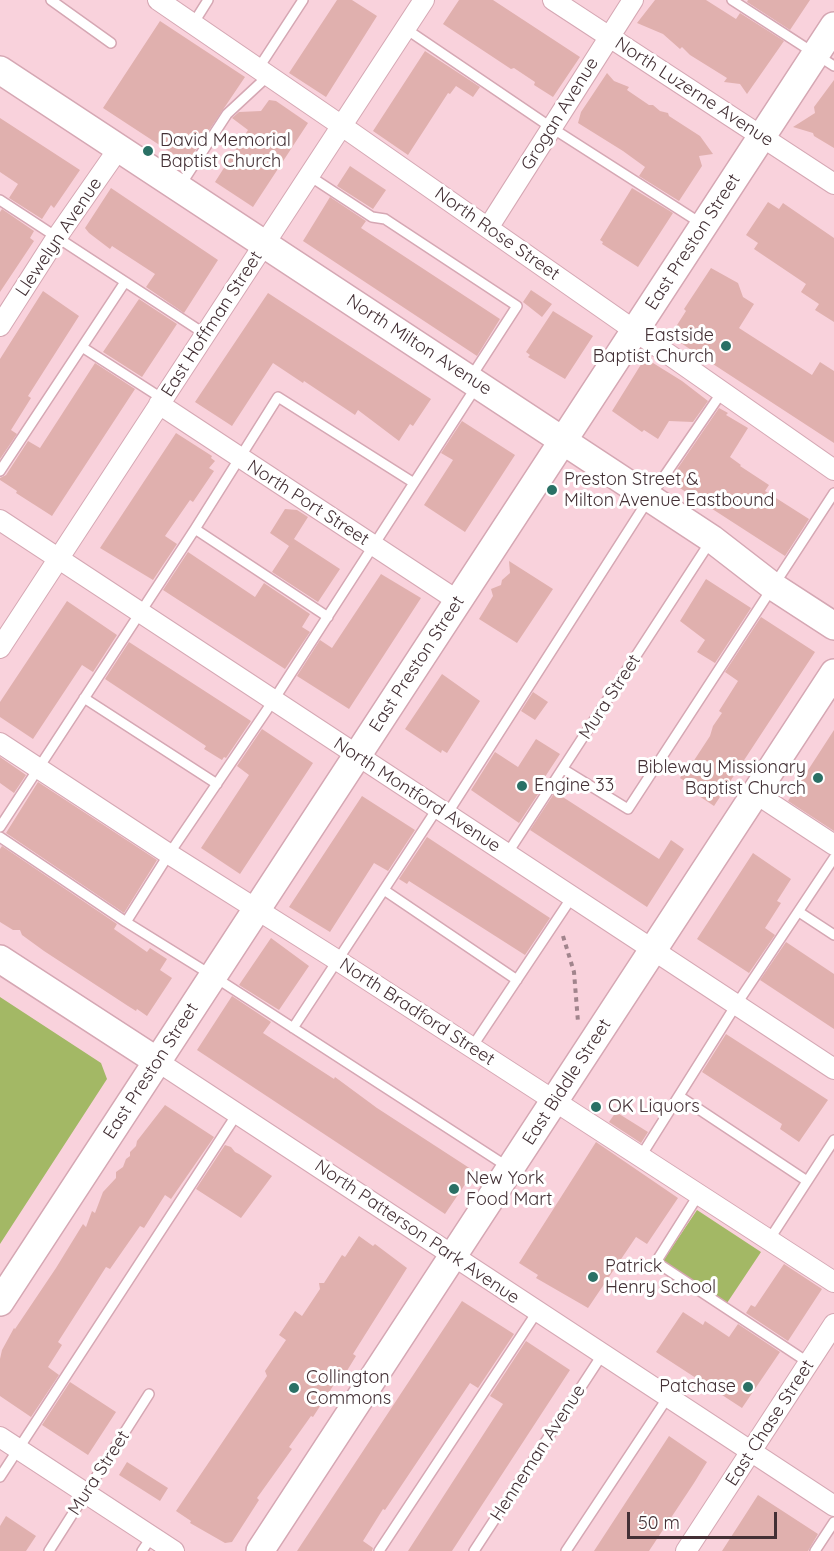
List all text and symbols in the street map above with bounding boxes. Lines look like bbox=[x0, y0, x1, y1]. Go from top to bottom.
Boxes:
street label: North Luzerne Avenue bbox=[611, 33, 777, 151]
street label: Grogan Avenue bbox=[517, 54, 603, 174]
place label: David Memorial Baptist Church bbox=[160, 130, 291, 172]
marker: David Memorial Baptist Church bbox=[141, 144, 155, 158]
street label: East Preston Street bbox=[641, 170, 745, 314]
street label: Llewelyn Avenue bbox=[11, 174, 107, 300]
street label: North Rose Street bbox=[430, 183, 564, 285]
street label: East Hoffman Street bbox=[157, 247, 267, 401]
street label: North Milton Avenue bbox=[342, 290, 496, 400]
place label: Eastside Baptist Church bbox=[593, 325, 714, 368]
marker: Eastside Baptist Church bbox=[719, 339, 733, 353]
street label: North Port Street bbox=[243, 456, 373, 550]
place label: Preston Street & Milton Avenue Eastbound bbox=[564, 469, 775, 512]
marker: Preston Street & Milton Avenue Eastbound bbox=[545, 483, 559, 497]
street label: East Preston Street bbox=[365, 592, 469, 736]
street label: Mura Street bbox=[575, 651, 645, 743]
street label: North Montford Avenue bbox=[330, 733, 504, 857]
place label: Bibleway Missionary Baptist Church bbox=[637, 757, 806, 800]
marker: Bibleway Missionary Baptist Church bbox=[811, 771, 825, 785]
place label: Engine 33 bbox=[534, 775, 614, 797]
marker: Engine 33 bbox=[515, 779, 529, 793]
street label: North Bradford Street bbox=[335, 954, 499, 1070]
street label: East Preston Street bbox=[99, 999, 203, 1143]
street label: East Biddle Street bbox=[518, 1015, 616, 1149]
place label: OK Liquors bbox=[608, 1096, 700, 1118]
marker: OK Liquors bbox=[589, 1100, 603, 1114]
street label: North Patterson Park Avenue bbox=[311, 1155, 523, 1309]
place label: New York Food Mart bbox=[466, 1168, 552, 1210]
marker: New York Food Mart bbox=[447, 1182, 461, 1196]
place label: Patrick Henry School bbox=[605, 1256, 716, 1298]
marker: Patrick Henry School bbox=[586, 1270, 600, 1284]
street label: East Chase Street bbox=[721, 1356, 819, 1490]
place label: Collington Commons bbox=[306, 1367, 391, 1410]
place label: Patchase bbox=[659, 1376, 736, 1398]
marker: Patchase bbox=[741, 1380, 755, 1394]
marker: Collington Commons bbox=[287, 1381, 301, 1395]
street label: Henneman Avenue bbox=[486, 1381, 590, 1525]
street label: Mura Street bbox=[64, 1427, 134, 1519]
scale bar bbox=[630, 1500, 780, 1538]
text: 50 m bbox=[638, 1511, 680, 1534]

